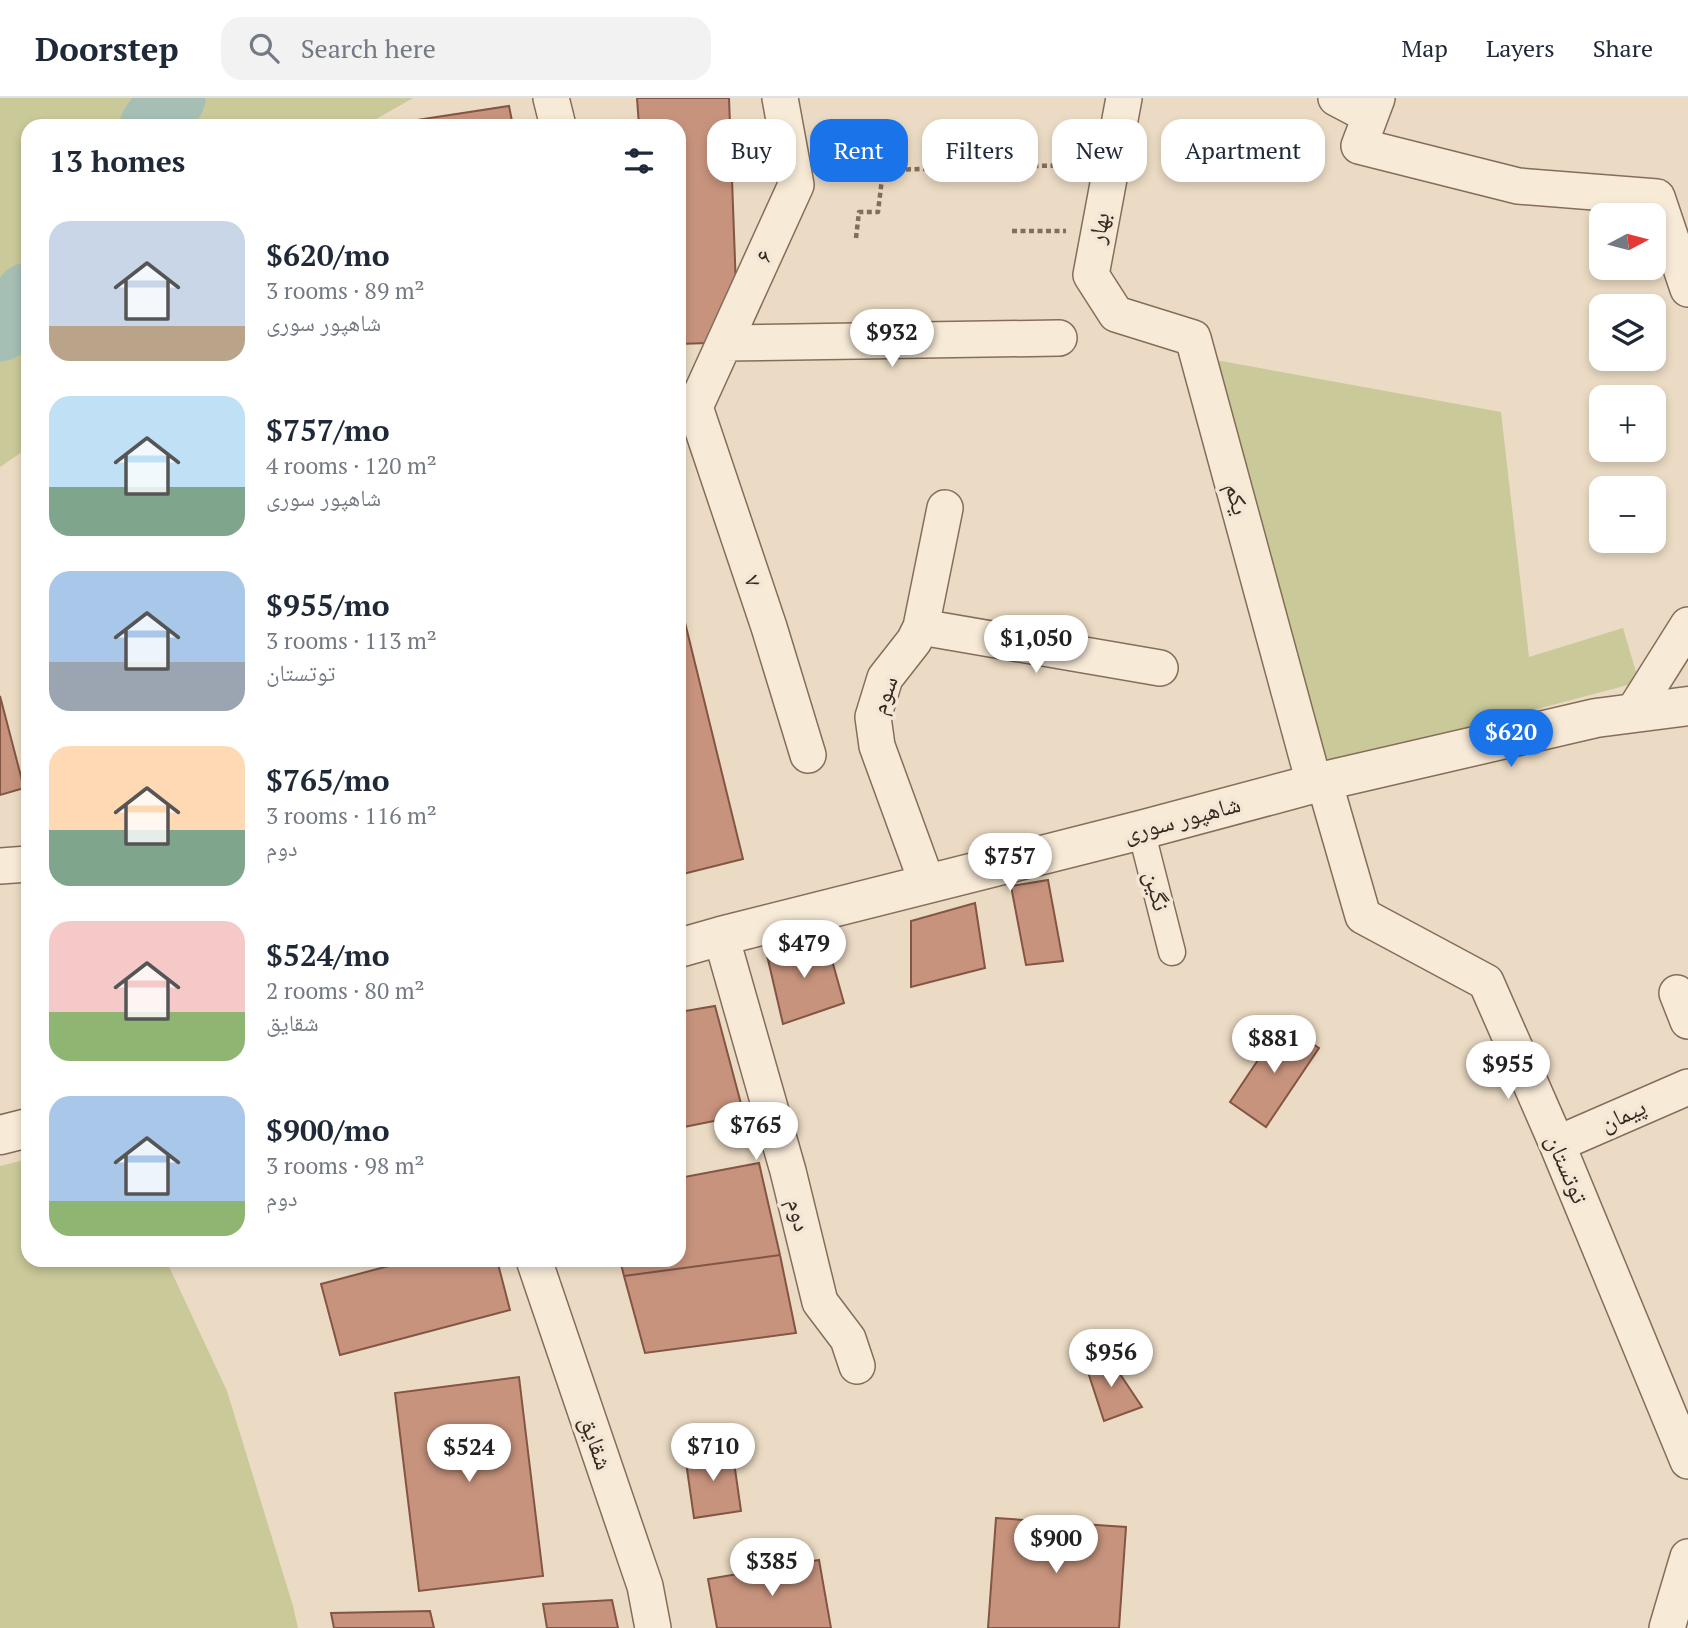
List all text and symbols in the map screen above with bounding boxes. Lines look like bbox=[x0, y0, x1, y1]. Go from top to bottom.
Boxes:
search box bbox=[221, 17, 711, 80]
text: Doorstep bbox=[35, 27, 179, 70]
icon: search bbox=[245, 29, 283, 67]
text: Search here bbox=[301, 31, 436, 65]
text: Map bbox=[1401, 32, 1448, 64]
text: Layers bbox=[1486, 32, 1555, 64]
text: Share bbox=[1593, 32, 1653, 64]
chip: Buy bbox=[707, 119, 796, 182]
chip: Rent bbox=[810, 119, 908, 182]
chip: Filters bbox=[922, 119, 1038, 182]
chip: New bbox=[1052, 119, 1147, 182]
chip: Apartment bbox=[1161, 119, 1325, 182]
text: 13 homes bbox=[49, 141, 185, 181]
icon: filters bbox=[620, 142, 658, 180]
north arrow bbox=[1589, 203, 1666, 280]
map controls bbox=[1589, 203, 1666, 553]
street label: بهار bbox=[1079, 210, 1116, 247]
text: $620/mo bbox=[266, 235, 390, 275]
street label: ۶ bbox=[746, 244, 780, 267]
icon: home bbox=[105, 249, 189, 333]
text: 3 rooms · 89 m² bbox=[266, 275, 425, 306]
button: layers bbox=[1589, 294, 1666, 371]
text: شاهپور سوری bbox=[266, 307, 381, 338]
pin: $932 bbox=[851, 310, 933, 369]
text: $932 bbox=[866, 316, 918, 347]
button: + bbox=[1589, 385, 1666, 462]
text: $757/mo bbox=[266, 410, 390, 450]
icon: home bbox=[105, 424, 189, 508]
text: 4 rooms · 120 m² bbox=[266, 450, 437, 481]
button: − bbox=[1589, 476, 1666, 553]
street label: یکم bbox=[1217, 479, 1258, 519]
text: شاهپور سوری bbox=[266, 482, 381, 513]
street label: ۷ bbox=[737, 570, 771, 591]
text: $955/mo bbox=[266, 585, 390, 625]
icon: home bbox=[105, 599, 189, 683]
pin: $1,050 bbox=[979, 616, 1093, 675]
text: $1,050 bbox=[1000, 622, 1072, 653]
text: 3 rooms · 113 m² bbox=[266, 625, 437, 656]
text: توتستان bbox=[266, 657, 335, 688]
street label: سوم bbox=[861, 671, 906, 719]
pin: $620 bbox=[1470, 710, 1552, 769]
text: $620 bbox=[1485, 716, 1537, 747]
text: $765/mo bbox=[266, 760, 390, 800]
icon: home bbox=[105, 774, 189, 858]
street label: شاهپور سوری bbox=[1120, 787, 1244, 849]
text: 3 rooms · 116 m² bbox=[266, 800, 437, 831]
text: دوم bbox=[266, 832, 298, 863]
pin: $757 bbox=[969, 834, 1051, 893]
text: $757 bbox=[984, 840, 1036, 871]
street label: نگین bbox=[1138, 867, 1178, 914]
pin: $479 bbox=[763, 920, 845, 980]
text: $479 bbox=[778, 927, 830, 958]
text: $524/mo bbox=[266, 935, 390, 975]
icon: home bbox=[105, 949, 189, 1033]
text: 2 rooms · 80 m² bbox=[266, 975, 425, 1006]
text: شقایق bbox=[266, 1007, 319, 1038]
pin: $881 bbox=[1233, 1016, 1315, 1075]
text: $881 bbox=[1248, 1022, 1300, 1053]
pin: $955 bbox=[1467, 1042, 1549, 1101]
text: $955 bbox=[1482, 1048, 1534, 1079]
street label: پیمان bbox=[1595, 1090, 1651, 1138]
pin: $765 bbox=[715, 1102, 797, 1162]
text: $765 bbox=[730, 1109, 782, 1140]
text: $900/mo bbox=[266, 1110, 390, 1150]
icon: home bbox=[105, 1124, 189, 1208]
street label: توتستان bbox=[1539, 1129, 1597, 1208]
text: 3 rooms · 98 m² bbox=[266, 1150, 425, 1181]
text: دوم bbox=[266, 1182, 298, 1213]
street label: دوم bbox=[779, 1195, 819, 1235]
pin: $956 bbox=[1070, 1330, 1152, 1389]
text: $956 bbox=[1085, 1336, 1137, 1367]
street label: شقایق bbox=[573, 1412, 621, 1474]
pin: $524 bbox=[428, 1424, 510, 1484]
pin: $710 bbox=[672, 1424, 754, 1483]
text: $710 bbox=[687, 1430, 739, 1461]
text: $524 bbox=[443, 1431, 495, 1462]
pin: $900 bbox=[1015, 1516, 1097, 1575]
text: $900 bbox=[1030, 1522, 1082, 1553]
pin: $385 bbox=[731, 1538, 813, 1598]
text: $385 bbox=[746, 1545, 798, 1576]

